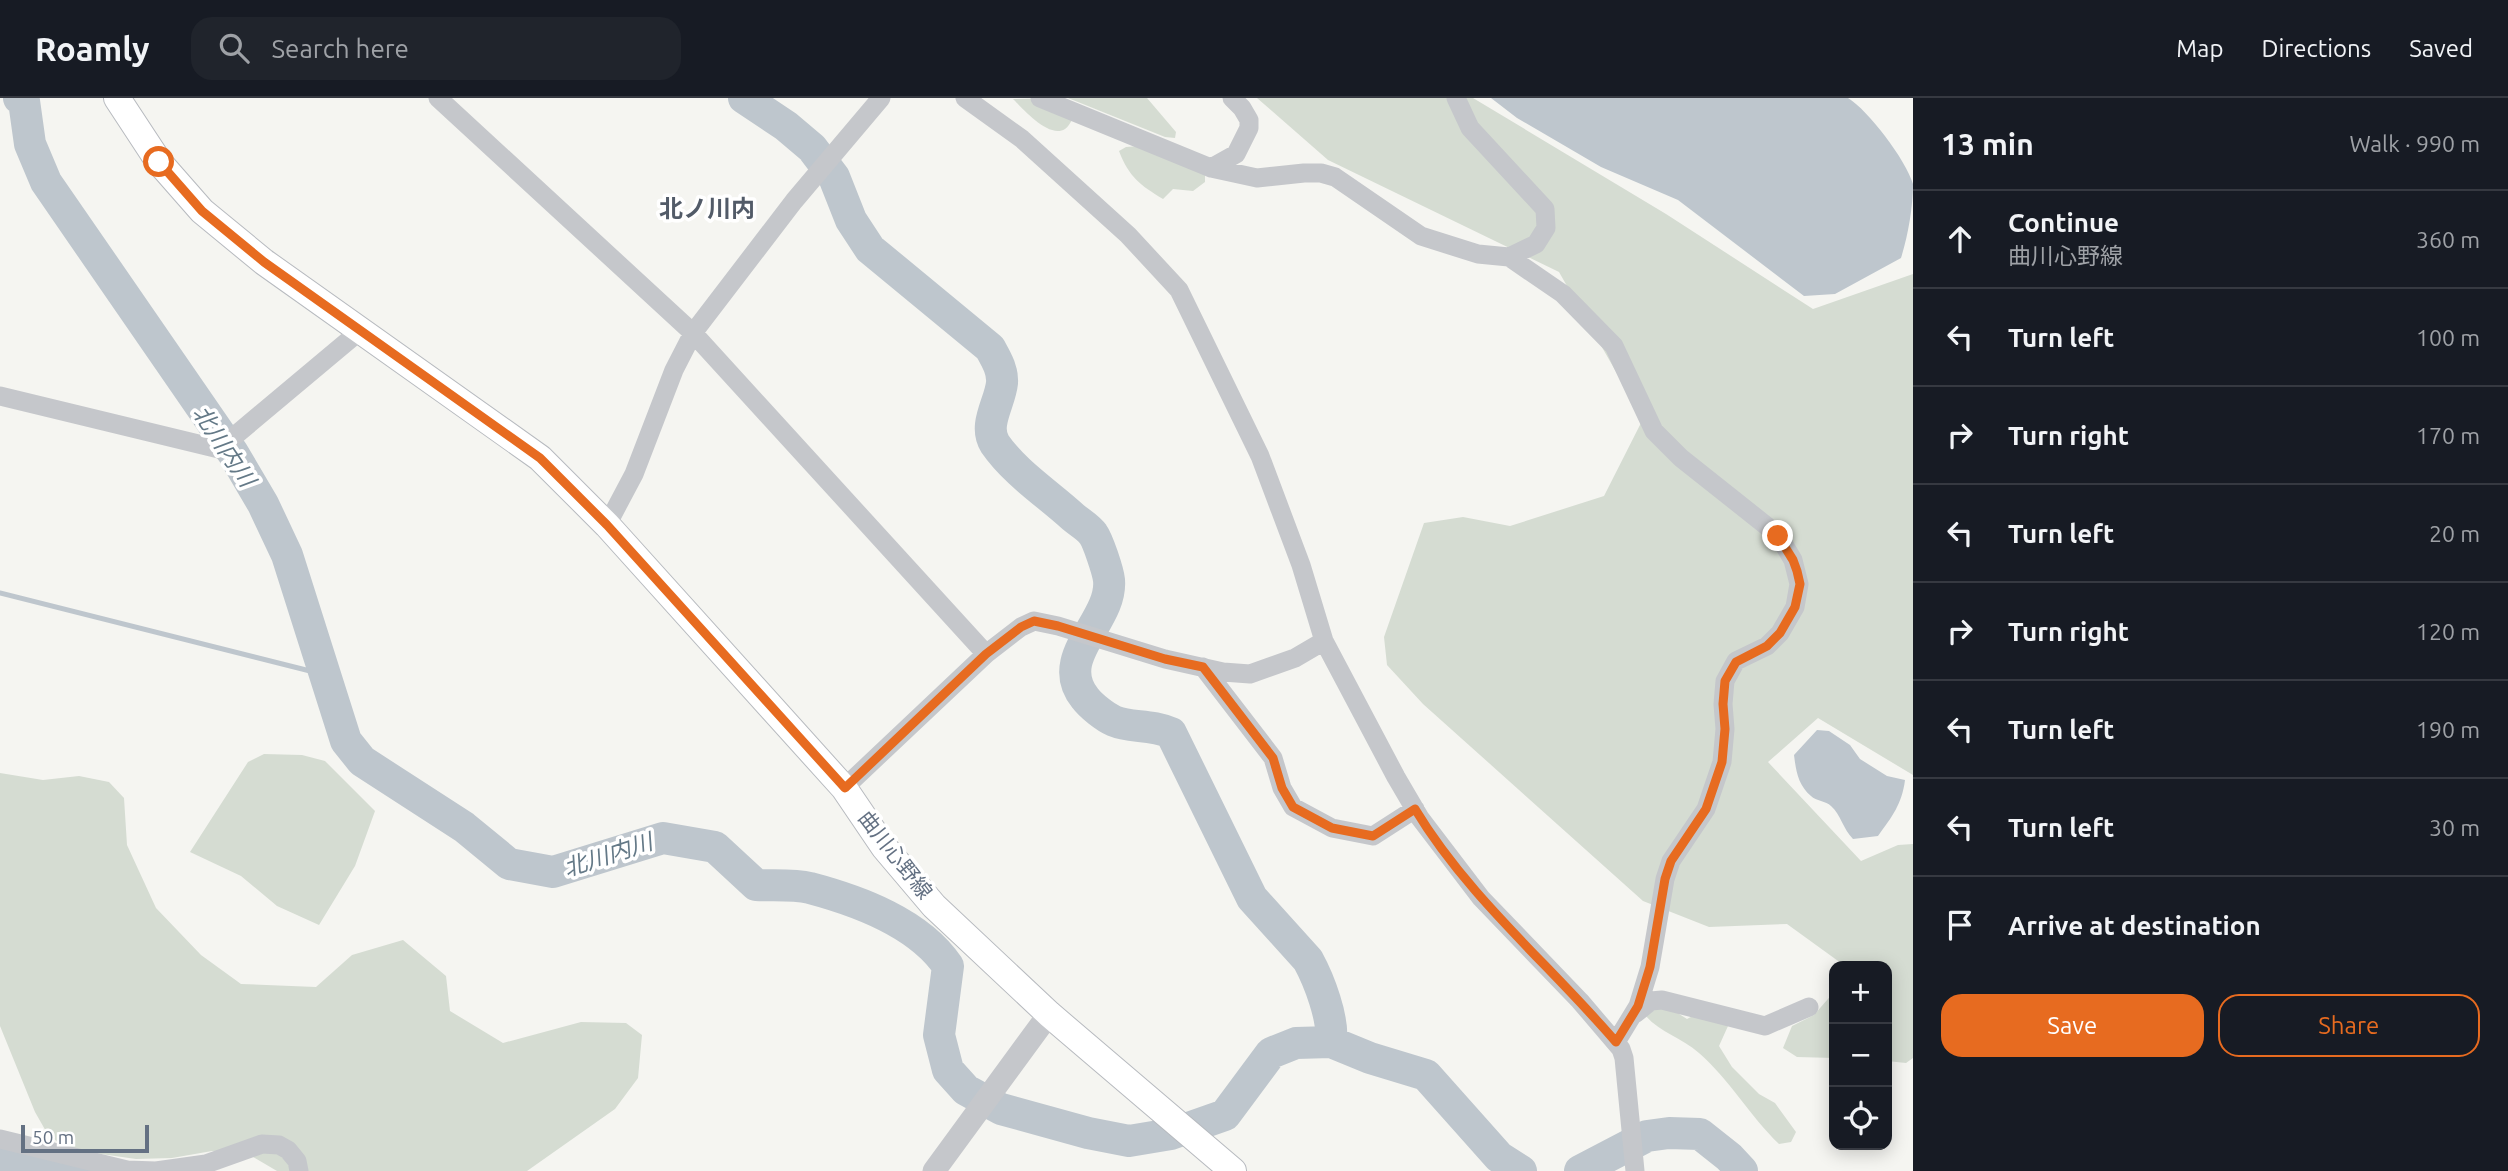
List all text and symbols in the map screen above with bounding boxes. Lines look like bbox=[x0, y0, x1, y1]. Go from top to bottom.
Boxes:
search box bbox=[191, 17, 681, 80]
icon: search bbox=[215, 29, 253, 67]
text: Roamly bbox=[35, 30, 149, 67]
text: Search here bbox=[271, 34, 409, 63]
text: Map bbox=[2176, 35, 2223, 62]
text: Directions bbox=[2261, 35, 2371, 62]
text: Saved bbox=[2409, 35, 2473, 62]
text: 13 min bbox=[1941, 127, 2034, 161]
text: Walk · 990 m bbox=[2349, 131, 2480, 156]
route start bbox=[143, 146, 174, 177]
district label: 北ノ川内 bbox=[659, 195, 755, 222]
text: Continue bbox=[2008, 208, 2119, 237]
icon: ahead bbox=[1941, 220, 1979, 258]
text: 360 m bbox=[2416, 227, 2480, 252]
text: 曲川心野線 bbox=[2008, 243, 2123, 268]
icon: left bbox=[1941, 318, 1979, 356]
text: Turn left bbox=[2008, 323, 2114, 352]
text: 100 m bbox=[2416, 325, 2480, 350]
water label: 北川内川 bbox=[188, 401, 262, 493]
icon: right bbox=[1941, 416, 1979, 454]
text: Turn right bbox=[2008, 421, 2129, 450]
text: 170 m bbox=[2416, 423, 2480, 448]
icon: left bbox=[1941, 514, 1979, 552]
text: Turn left bbox=[2008, 519, 2114, 548]
route end bbox=[1762, 520, 1793, 551]
text: 20 m bbox=[2429, 521, 2480, 546]
icon: right bbox=[1941, 612, 1979, 650]
text: Turn right bbox=[2008, 617, 2129, 646]
text: 120 m bbox=[2416, 619, 2480, 644]
icon: left bbox=[1941, 710, 1979, 748]
text: Turn left bbox=[2008, 715, 2114, 744]
text: 190 m bbox=[2416, 717, 2480, 742]
street label: 曲川心野線 bbox=[854, 806, 938, 903]
icon: left bbox=[1941, 808, 1979, 846]
text: Turn left bbox=[2008, 813, 2114, 842]
text: 30 m bbox=[2429, 815, 2480, 840]
water label: 北川内川 bbox=[560, 827, 658, 881]
icon: arrive bbox=[1941, 906, 1979, 944]
text: Arrive at destination bbox=[2008, 911, 2261, 940]
map controls bbox=[1829, 961, 1892, 1150]
button: + bbox=[1829, 961, 1892, 1024]
button: Save bbox=[1941, 994, 2204, 1057]
button: Share bbox=[2218, 994, 2480, 1057]
button: − bbox=[1829, 1024, 1892, 1087]
button: locate bbox=[1829, 1087, 1892, 1150]
scale bar bbox=[21, 1122, 149, 1154]
text: 50 m bbox=[32, 1126, 74, 1148]

